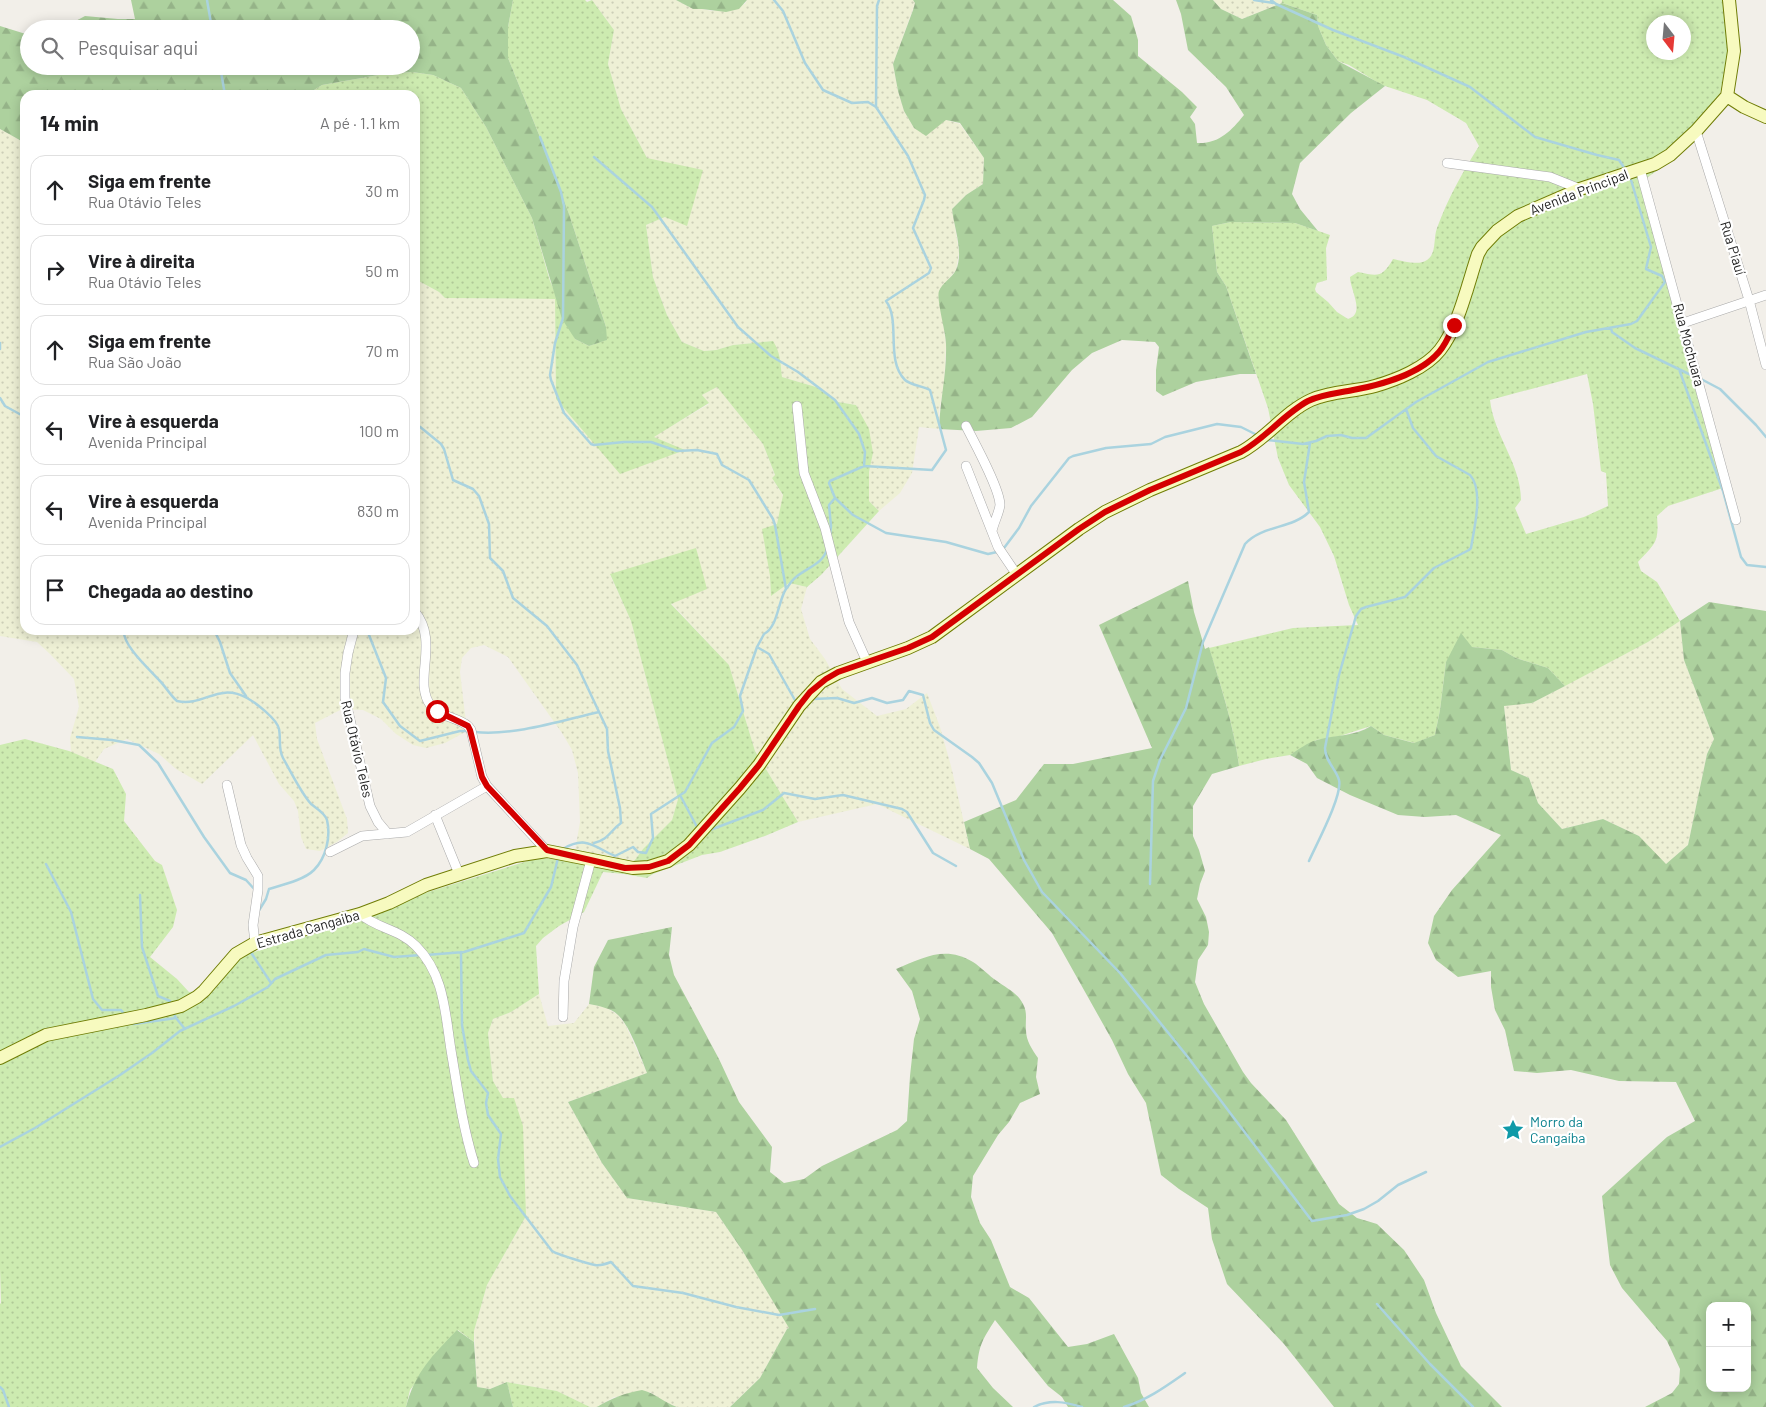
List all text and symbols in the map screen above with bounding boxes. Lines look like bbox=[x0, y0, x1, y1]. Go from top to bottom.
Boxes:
north arrow bbox=[1646, 15, 1691, 60]
search box bbox=[20, 20, 420, 75]
icon: search bbox=[38, 34, 66, 62]
text: Pesquisar aqui bbox=[78, 36, 198, 59]
text: 14 min bbox=[40, 110, 99, 135]
text: A pé · 1.1 km bbox=[320, 113, 400, 132]
street label: Avenida Principal bbox=[1527, 165, 1630, 218]
text: Siga em frente bbox=[88, 169, 211, 192]
icon: ahead bbox=[41, 176, 69, 204]
text: 30 m bbox=[365, 181, 399, 200]
text: Rua Otávio Teles bbox=[88, 192, 201, 211]
street label: Rua Piauí bbox=[1717, 219, 1750, 277]
text: Vire à direita bbox=[88, 249, 195, 272]
icon: right bbox=[41, 256, 69, 284]
text: 50 m bbox=[365, 261, 399, 280]
text: Rua Otávio Teles bbox=[88, 272, 201, 291]
street label: Rua Mochuara bbox=[1670, 301, 1709, 388]
route end bbox=[1443, 314, 1466, 337]
text: Siga em frente bbox=[88, 329, 211, 352]
icon: ahead bbox=[41, 336, 69, 364]
text: 70 m bbox=[366, 341, 399, 360]
text: Rua São João bbox=[88, 352, 182, 371]
text: Vire à esquerda bbox=[88, 409, 219, 432]
icon: left bbox=[41, 416, 69, 444]
text: 100 m bbox=[359, 421, 399, 440]
text: Avenida Principal bbox=[88, 432, 207, 451]
text: Vire à esquerda bbox=[88, 489, 219, 512]
icon: left bbox=[41, 496, 69, 524]
text: 830 m bbox=[357, 501, 399, 520]
text: Avenida Principal bbox=[88, 512, 207, 531]
icon: arrive bbox=[41, 576, 69, 604]
text: Chegada ao destino bbox=[88, 579, 253, 602]
street label: Rua Otávio Teles bbox=[338, 699, 377, 799]
route start bbox=[426, 700, 449, 723]
street label: Estrada Cangaiba bbox=[254, 906, 361, 951]
place label: Morro da Cangaíba bbox=[1530, 1113, 1586, 1146]
place icon: Morro da Cangaíba bbox=[1500, 1117, 1526, 1143]
map controls bbox=[1706, 1302, 1751, 1392]
button: + bbox=[1706, 1302, 1751, 1347]
button: − bbox=[1706, 1347, 1751, 1392]

